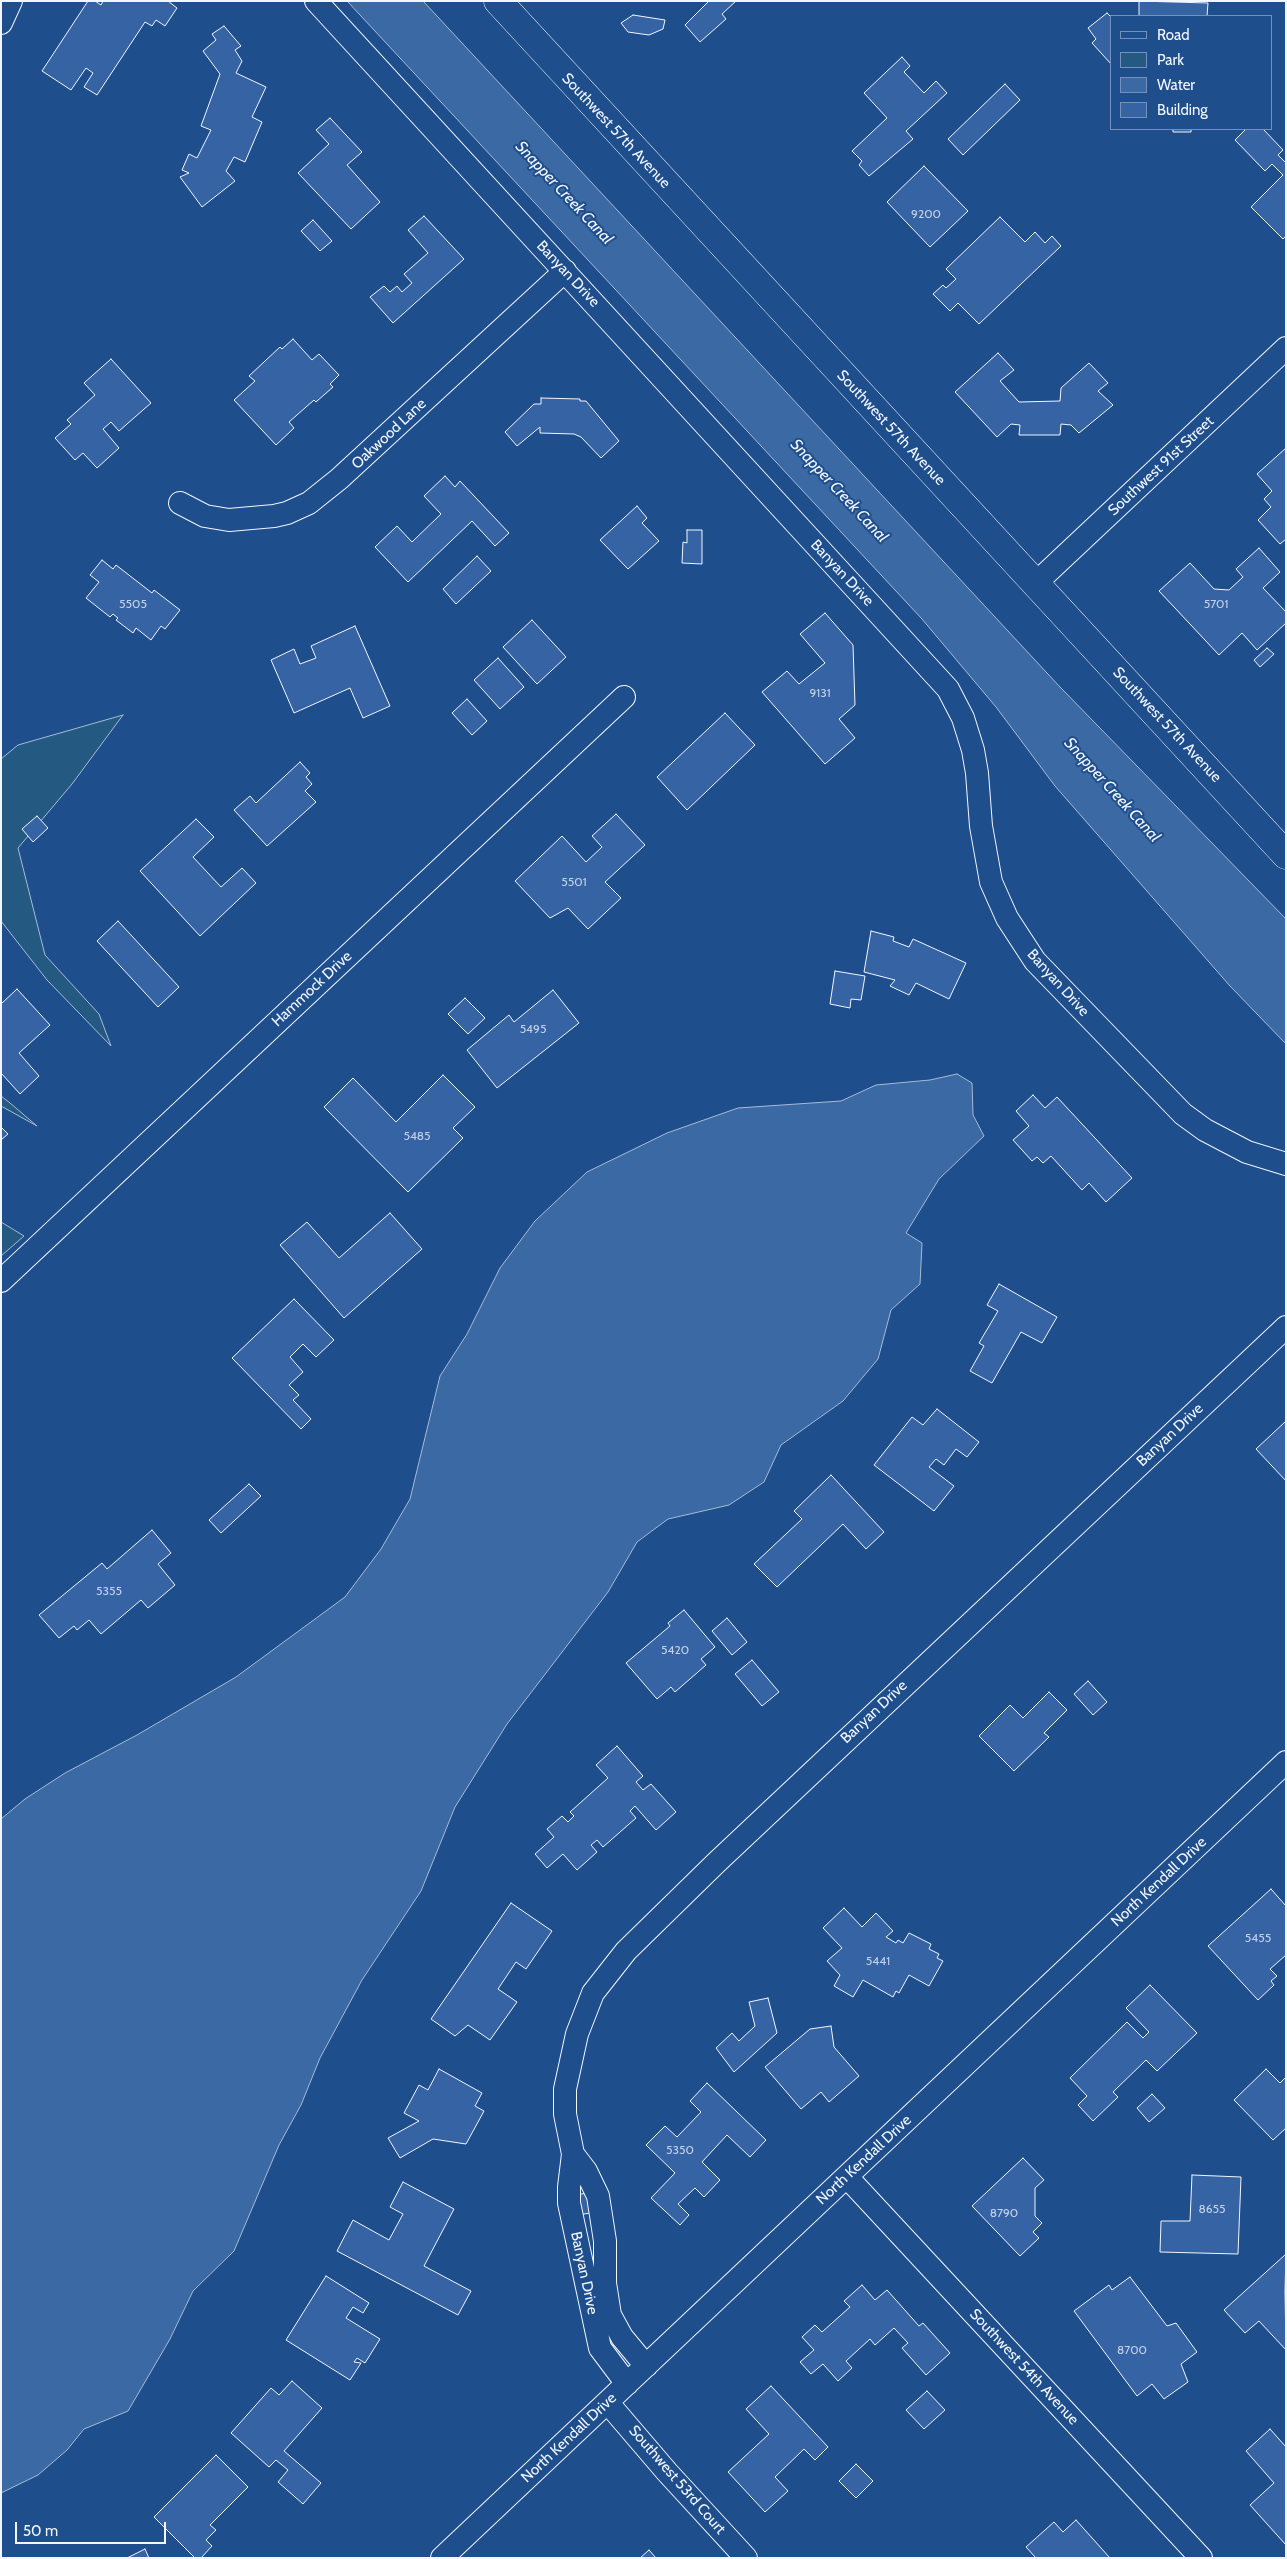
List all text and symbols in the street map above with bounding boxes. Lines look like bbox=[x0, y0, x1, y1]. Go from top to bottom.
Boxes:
legend bbox=[1110, 15, 1272, 130]
text: Road bbox=[1157, 26, 1190, 44]
text: Park bbox=[1157, 51, 1184, 69]
street label: Southwest 57th Avenue bbox=[558, 70, 674, 192]
text: Water bbox=[1157, 76, 1195, 94]
text: Building bbox=[1157, 101, 1208, 119]
water label: Snapper Creek Canal bbox=[511, 137, 617, 249]
house number: 9200 bbox=[911, 207, 941, 221]
street label: Banyan Drive bbox=[533, 237, 603, 311]
street label: Southwest 57th Avenue bbox=[833, 367, 949, 489]
street label: Oakwood Lane bbox=[348, 395, 430, 473]
street label: Southwest 91st Street bbox=[1105, 412, 1217, 520]
water label: Snapper Creek Canal bbox=[786, 435, 892, 547]
street label: Banyan Drive bbox=[807, 536, 877, 610]
house number: 5505 bbox=[119, 597, 147, 611]
house number: 5701 bbox=[1204, 597, 1228, 611]
street label: Southwest 57th Avenue bbox=[1109, 664, 1225, 786]
house number: 9131 bbox=[809, 686, 831, 700]
water label: Snapper Creek Canal bbox=[1060, 734, 1164, 846]
house number: 5501 bbox=[561, 875, 587, 889]
street label: Banyan Drive bbox=[1023, 946, 1093, 1020]
street label: Hammock Drive bbox=[268, 947, 356, 1031]
house number: 5495 bbox=[520, 1022, 546, 1036]
house number: 5485 bbox=[403, 1129, 431, 1143]
street label: Banyan Drive bbox=[1133, 1400, 1207, 1470]
house number: 5355 bbox=[96, 1584, 122, 1598]
house number: 5420 bbox=[661, 1643, 689, 1657]
street label: Banyan Drive bbox=[837, 1677, 911, 1747]
street label: North Kendall Drive bbox=[1108, 1833, 1210, 1931]
house number: 5455 bbox=[1245, 1931, 1271, 1945]
house number: 5441 bbox=[866, 1954, 890, 1968]
street label: North Kendall Drive bbox=[813, 2111, 915, 2209]
house number: 5350 bbox=[666, 2143, 694, 2157]
house number: 8655 bbox=[1198, 2202, 1226, 2216]
house number: 8790 bbox=[990, 2206, 1018, 2220]
street label: Banyan Drive bbox=[566, 2230, 602, 2316]
street label: Southwest 54th Avenue bbox=[966, 2305, 1082, 2429]
house number: 8700 bbox=[1117, 2343, 1147, 2357]
street label: North Kendall Drive bbox=[518, 2389, 620, 2487]
street label: Southwest 53rd Court bbox=[625, 2422, 729, 2538]
scale bar bbox=[18, 2512, 169, 2544]
text: 50 m bbox=[23, 2522, 58, 2540]

